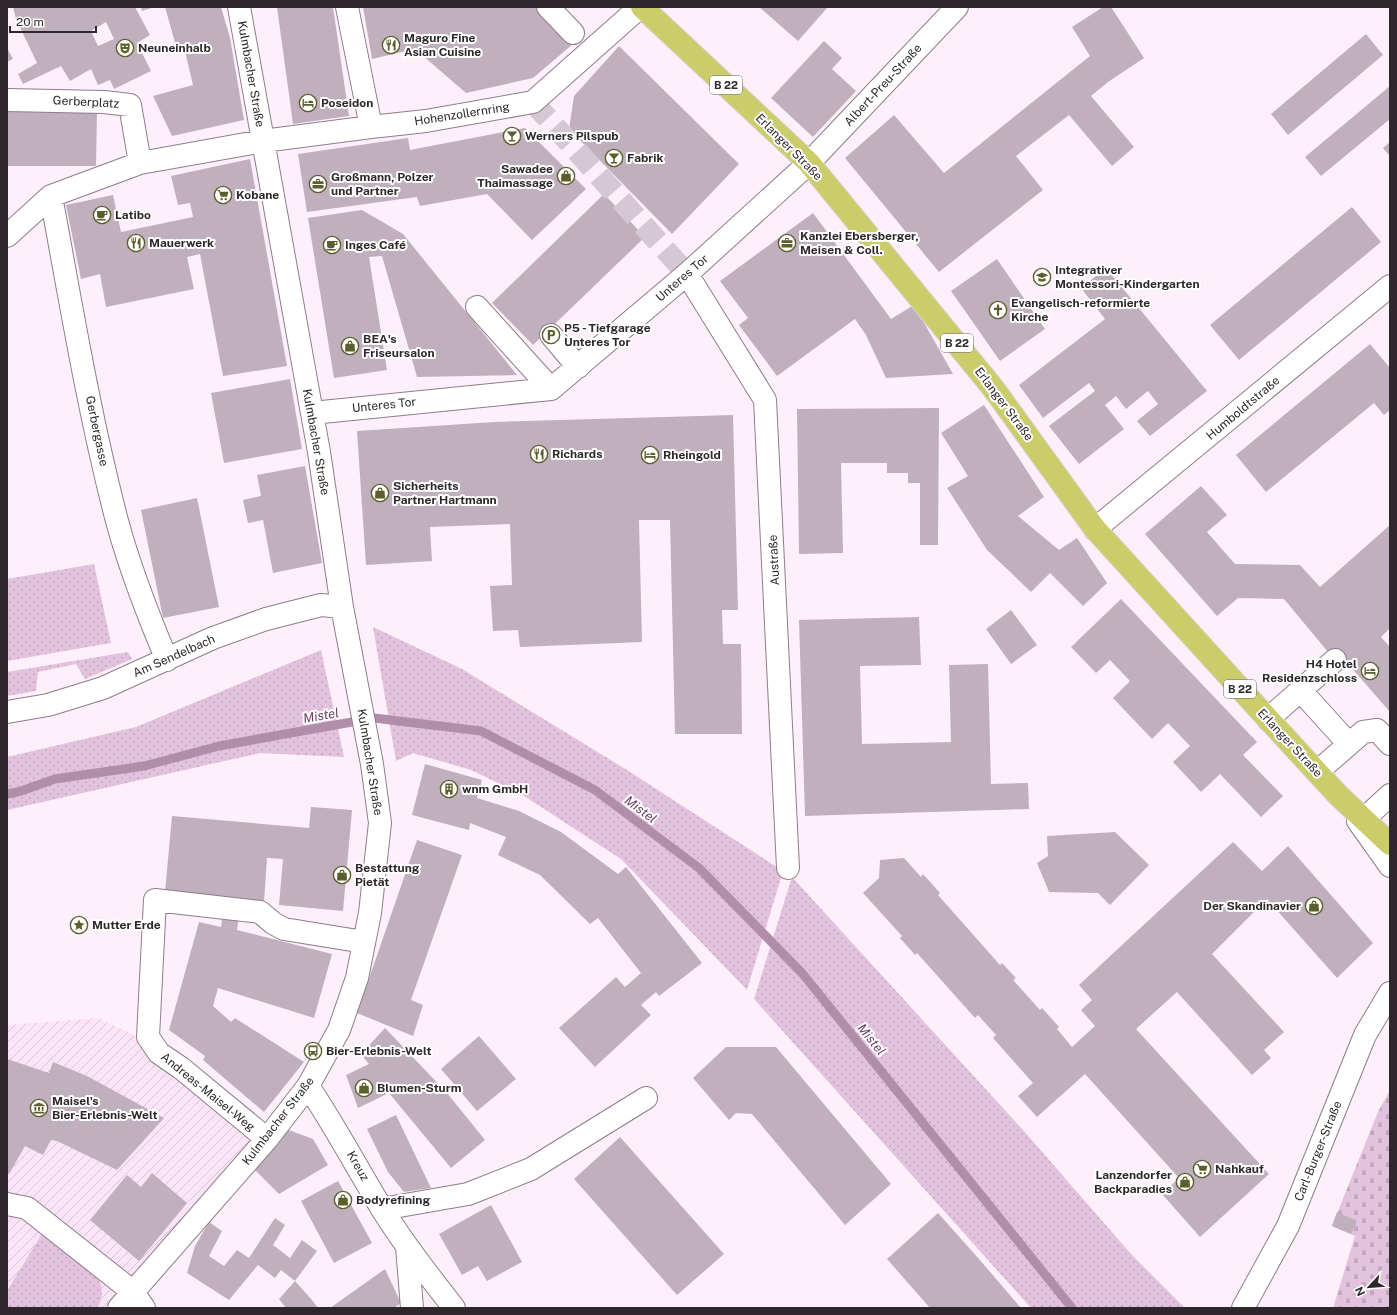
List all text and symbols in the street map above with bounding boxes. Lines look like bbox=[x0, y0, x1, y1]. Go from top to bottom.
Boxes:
scale bar bbox=[10, 8, 96, 34]
text: 20 m bbox=[16, 15, 44, 29]
street label: Kulmbacher Straße bbox=[235, 20, 267, 128]
place label: Maguro Fine Asian Cuisine bbox=[404, 31, 481, 59]
restaurant icon: Maguro Fine Asian Cuisine bbox=[381, 35, 401, 55]
theatre icon: Neuneinhalb bbox=[115, 38, 135, 58]
place label: Neuneinhalb bbox=[138, 41, 211, 55]
street label: Albert-Preu-Straße bbox=[841, 41, 925, 129]
road number: B 22 bbox=[710, 76, 742, 94]
street label: Gerberplatz bbox=[52, 93, 120, 111]
hotel icon: Poseidon bbox=[298, 93, 318, 113]
place label: Poseidon bbox=[321, 96, 373, 110]
street label: Hohenzollernring bbox=[413, 100, 511, 128]
street label: Erlanger Straße bbox=[753, 111, 825, 183]
bar icon: Werners Pilspub bbox=[502, 126, 522, 146]
place label: Werners Pilspub bbox=[525, 129, 619, 143]
bar icon: Fabrik bbox=[604, 148, 624, 168]
place label: Fabrik bbox=[627, 151, 664, 165]
place label: Sawadee Thaimassage bbox=[477, 162, 553, 190]
shop icon: Sawadee Thaimassage bbox=[556, 166, 576, 186]
place label: Großmann, Polzer und Partner bbox=[331, 170, 434, 198]
office icon: Großmann, Polzer und Partner bbox=[308, 174, 328, 194]
supermarket icon: Kobane bbox=[213, 185, 233, 205]
place label: Kobane bbox=[236, 188, 279, 202]
cafe icon: Latibo bbox=[92, 205, 112, 225]
place label: Latibo bbox=[115, 208, 151, 222]
place label: Kanzlei Ebersberger, Meisen & Coll. bbox=[800, 229, 919, 257]
restaurant icon: Mauerwerk bbox=[126, 233, 146, 253]
office icon: Kanzlei Ebersberger, Meisen & Coll. bbox=[777, 233, 797, 253]
cafe icon: Inges Café bbox=[322, 235, 342, 255]
place label: Mauerwerk bbox=[149, 236, 214, 250]
place label: Inges Café bbox=[345, 238, 406, 252]
street label: Unteres Tor bbox=[653, 251, 711, 304]
place label: Integrativer Montessori-Kindergarten bbox=[1055, 263, 1200, 291]
school or university icon: Integrativer Montessori-Kindergarten bbox=[1032, 267, 1052, 287]
place label: Evangelisch-reformierte Kirche bbox=[1011, 296, 1150, 324]
church icon: Evangelisch-reformierte Kirche bbox=[988, 300, 1008, 320]
place label: P5 - Tiefgarage Unteres Tor bbox=[564, 321, 651, 349]
parking icon: P5 - Tiefgarage Unteres Tor bbox=[541, 325, 561, 345]
place label: BEA's Friseursalon bbox=[363, 332, 435, 360]
road number: B 22 bbox=[941, 334, 973, 352]
shop icon: BEA's Friseursalon bbox=[340, 336, 360, 356]
street label: Erlanger Straße bbox=[972, 365, 1036, 444]
street label: Humboldtstraße bbox=[1204, 373, 1283, 443]
street label: Kulmbacher Straße bbox=[300, 388, 332, 496]
street label: Gerbergasse bbox=[83, 395, 111, 468]
street label: Unteres Tor bbox=[351, 395, 417, 415]
restaurant icon: Richards bbox=[529, 444, 549, 464]
hotel icon: Rheingold bbox=[640, 445, 660, 465]
place label: Richards bbox=[552, 447, 602, 461]
place label: Rheingold bbox=[663, 448, 721, 462]
place label: Sicherheits Partner Hartmann bbox=[393, 479, 497, 507]
shop icon: Sicherheits Partner Hartmann bbox=[370, 483, 390, 503]
street label: Austraße bbox=[766, 534, 782, 586]
street label: Am Sendelbach bbox=[131, 632, 217, 680]
place label: H4 Hotel Residenzschloss bbox=[1262, 657, 1357, 685]
hotel icon: H4 Hotel Residenzschloss bbox=[1360, 661, 1380, 681]
road number: B 22 bbox=[1224, 680, 1256, 698]
water label: Mistel bbox=[302, 705, 340, 726]
street label: Erlanger Straße bbox=[1255, 706, 1325, 780]
street label: Kulmbacher Straße bbox=[355, 708, 385, 817]
building icon: wnm GmbH bbox=[439, 779, 459, 799]
place label: wnm GmbH bbox=[462, 782, 528, 796]
water label: Mistel bbox=[622, 793, 660, 826]
place label: Bestattung Pietät bbox=[355, 861, 420, 889]
shop icon: Bestattung Pietät bbox=[332, 865, 352, 885]
shop icon: Der Skandinavier bbox=[1304, 896, 1324, 916]
place label: Der Skandinavier bbox=[1203, 899, 1301, 913]
place icon: Mutter Erde bbox=[69, 915, 89, 935]
place label: Mutter Erde bbox=[92, 918, 161, 932]
water label: Mistel bbox=[854, 1021, 889, 1058]
bus stop icon: Bier-Erlebnis-Welt bbox=[303, 1041, 323, 1061]
place label: Bier-Erlebnis-Welt bbox=[326, 1044, 431, 1058]
street label: Andreas-Maisel-Weg bbox=[158, 1050, 258, 1134]
street label: Kulmbacher Straße bbox=[239, 1074, 317, 1168]
shop icon: Blumen-Sturm bbox=[354, 1078, 374, 1098]
place label: Blumen-Sturm bbox=[377, 1081, 462, 1095]
place label: Maisel's Bier-Erlebnis-Welt bbox=[52, 1094, 157, 1122]
museum icon: Maisel's Bier-Erlebnis-Welt bbox=[29, 1098, 49, 1118]
street label: Carl-Burger-Straße bbox=[1291, 1099, 1345, 1203]
street label: Kreuz bbox=[344, 1149, 372, 1184]
supermarket icon: Nahkauf bbox=[1192, 1159, 1212, 1179]
place label: Nahkauf bbox=[1215, 1162, 1264, 1176]
place label: Lanzendorfer Backparadies bbox=[1094, 1168, 1172, 1196]
shop icon: Lanzendorfer Backparadies bbox=[1175, 1172, 1195, 1192]
shop icon: Bodyrefining bbox=[333, 1190, 353, 1210]
place label: Bodyrefining bbox=[356, 1193, 430, 1207]
north arrow bbox=[1349, 1267, 1389, 1307]
text: N bbox=[1353, 1285, 1367, 1298]

